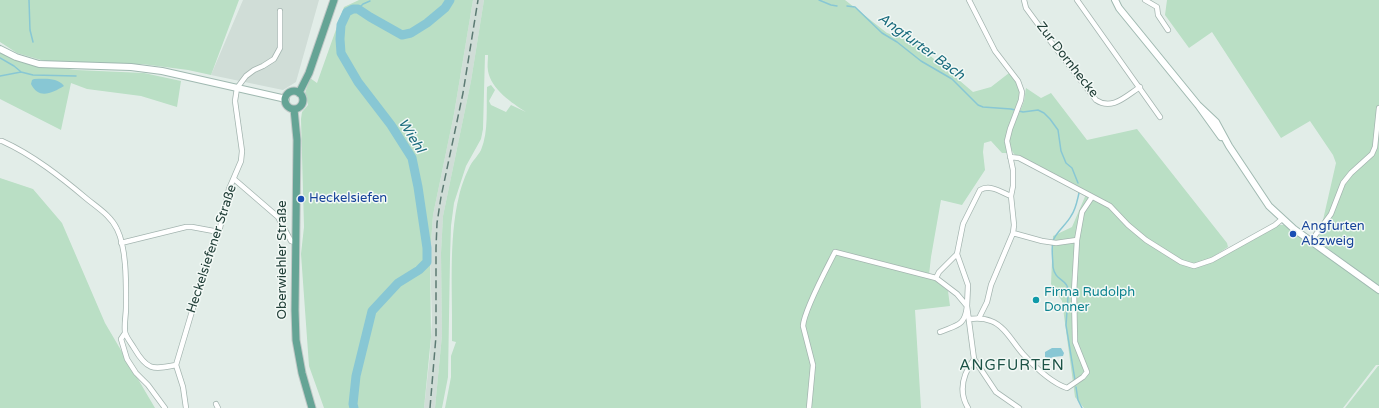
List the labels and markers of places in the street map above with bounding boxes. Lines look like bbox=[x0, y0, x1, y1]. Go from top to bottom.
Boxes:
place label: Heckelsiefen bbox=[309, 191, 387, 207]
marker: Heckelsiefen bbox=[296, 194, 306, 204]
place label: Angfurten Abzweig bbox=[1301, 219, 1365, 250]
marker: Angfurten Abzweig bbox=[1288, 229, 1298, 239]
place label: Firma Rudolph Donner bbox=[1044, 285, 1135, 316]
marker: Firma Rudolph Donner bbox=[1031, 295, 1041, 305]

